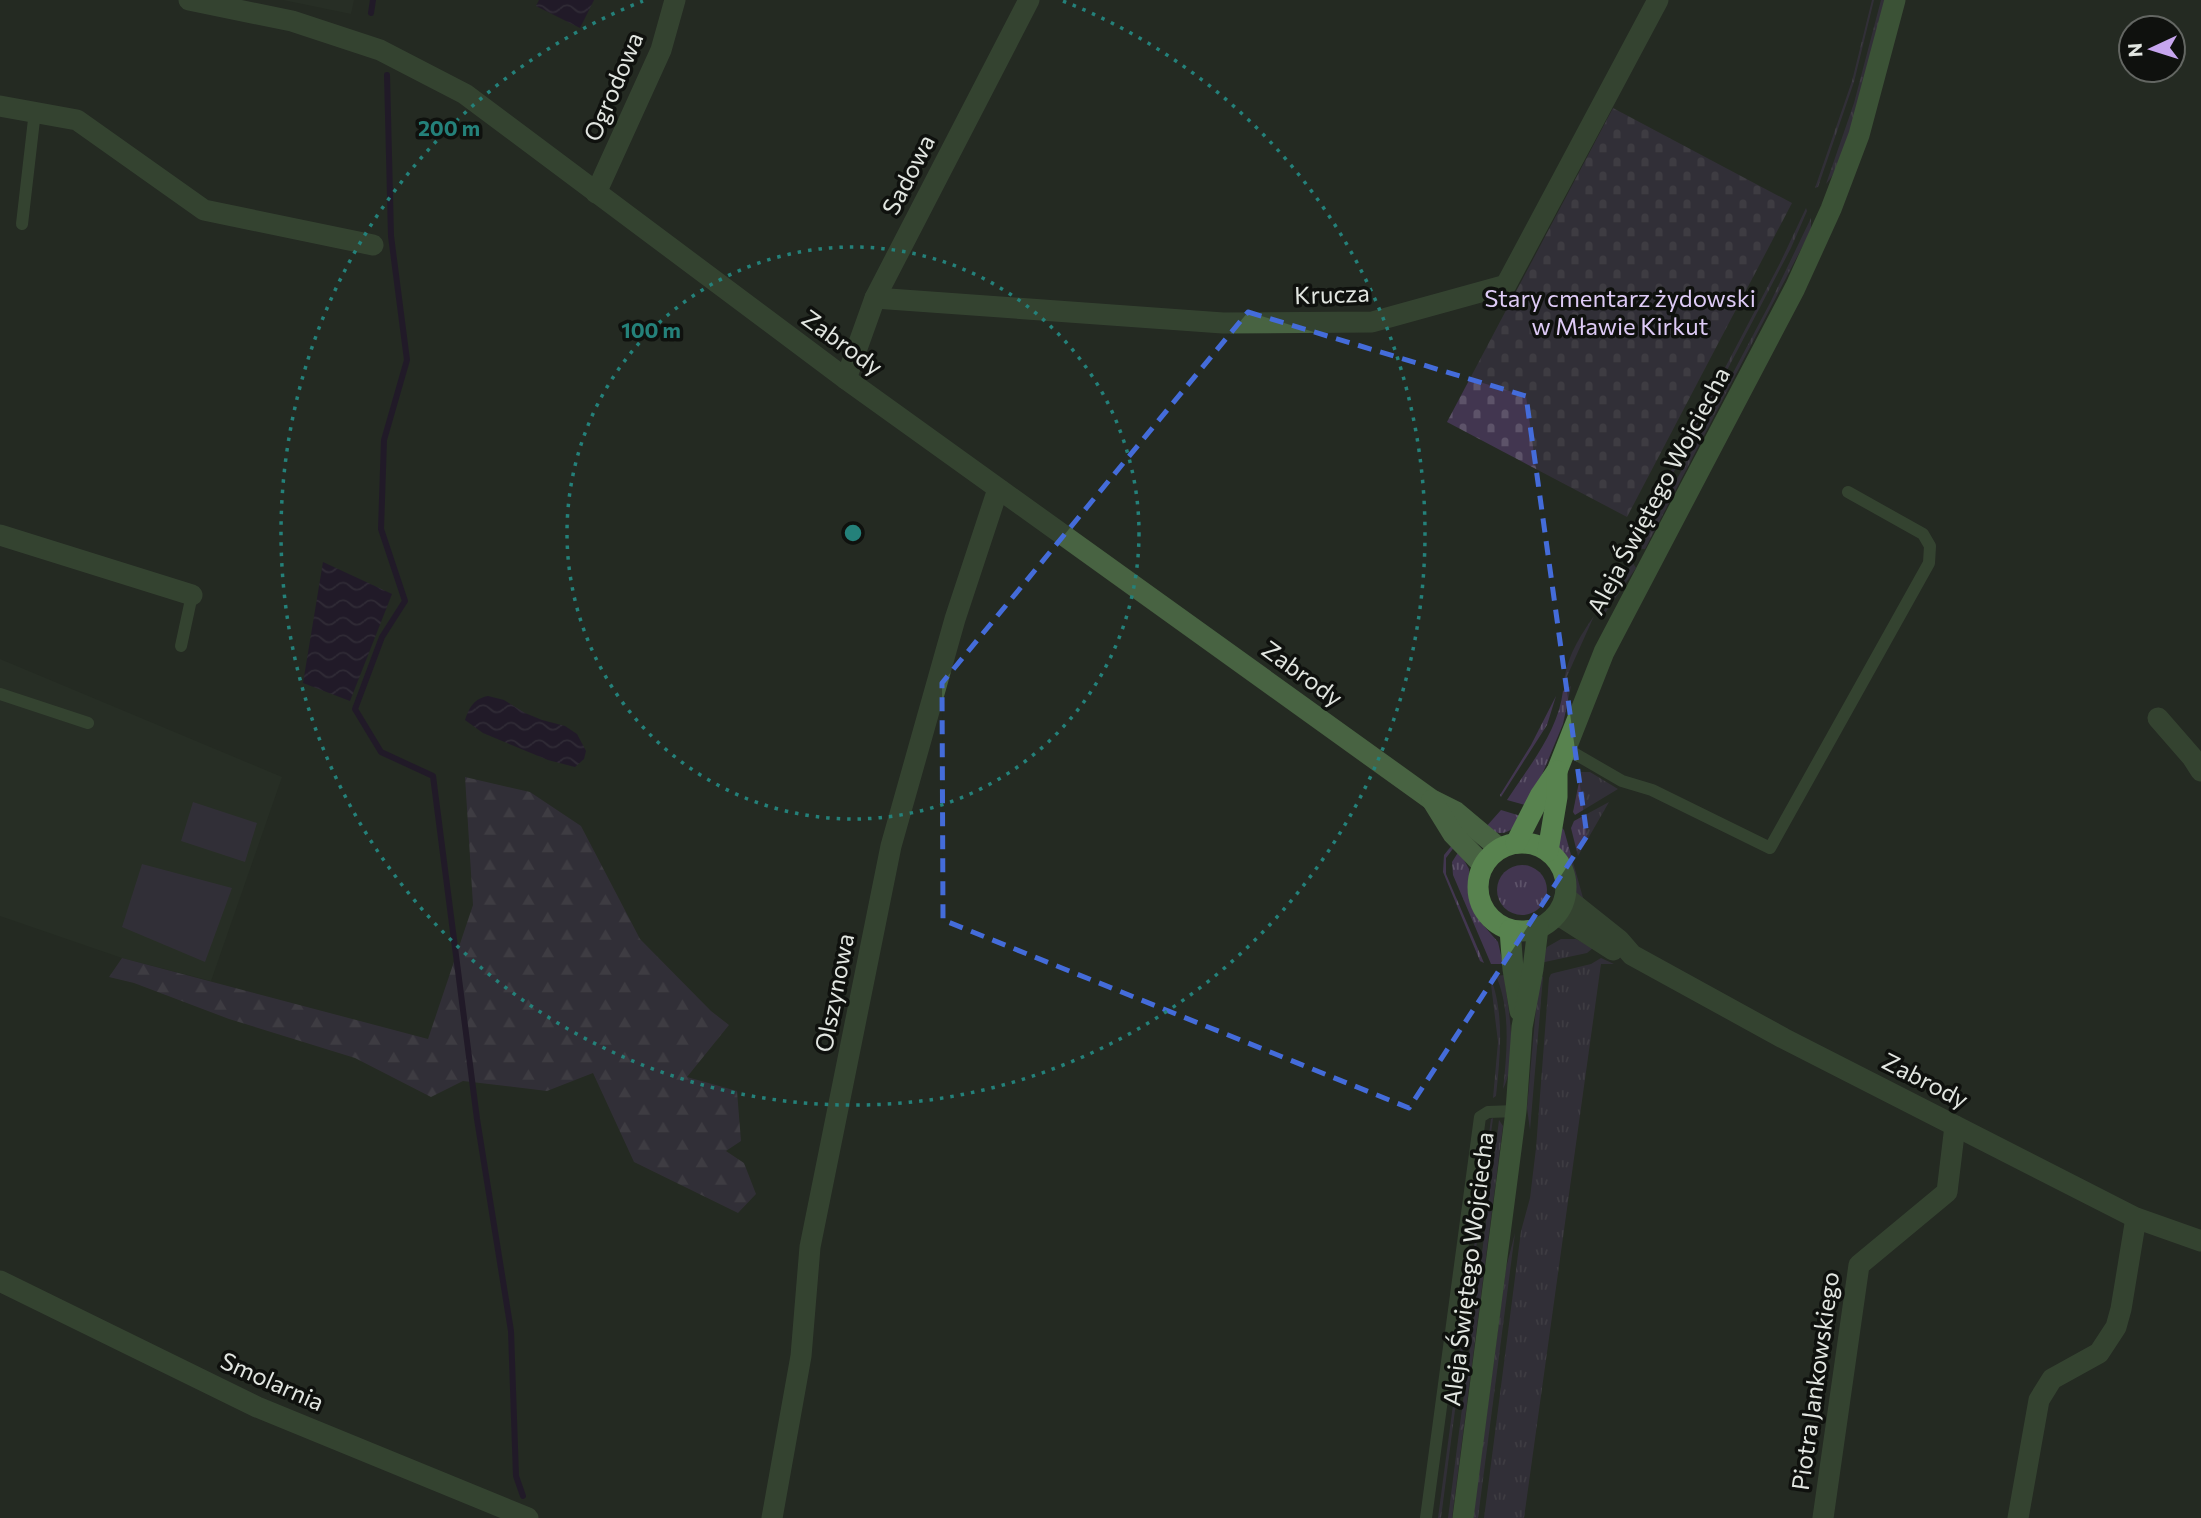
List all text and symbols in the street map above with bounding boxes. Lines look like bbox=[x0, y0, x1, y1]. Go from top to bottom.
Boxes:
north arrow bbox=[2117, 14, 2187, 84]
street label: Ogrodowa bbox=[577, 28, 649, 145]
text: N bbox=[2123, 42, 2147, 58]
text: 200 m bbox=[418, 115, 480, 140]
street label: Sadowa bbox=[875, 129, 940, 219]
street label: Krucza bbox=[1294, 278, 1370, 309]
park label: Stary cmentarz żydowski w Mławie Kirkut bbox=[1484, 283, 1756, 340]
street label: Zabrody bbox=[797, 303, 889, 381]
text: 100 m bbox=[621, 317, 681, 342]
street label: Aleja Świętego Wojciecha bbox=[1580, 362, 1735, 619]
centre of rings bbox=[841, 521, 865, 545]
street label: Zabrody bbox=[1257, 634, 1349, 712]
street label: Olszynowa bbox=[808, 931, 859, 1054]
street label: Zabrody bbox=[1878, 1046, 1974, 1114]
street label: Aleja Świętego Wojciecha bbox=[1436, 1130, 1499, 1408]
street label: Piotra Jankowskiego bbox=[1785, 1270, 1844, 1492]
street label: Smolarnia bbox=[216, 1345, 329, 1416]

